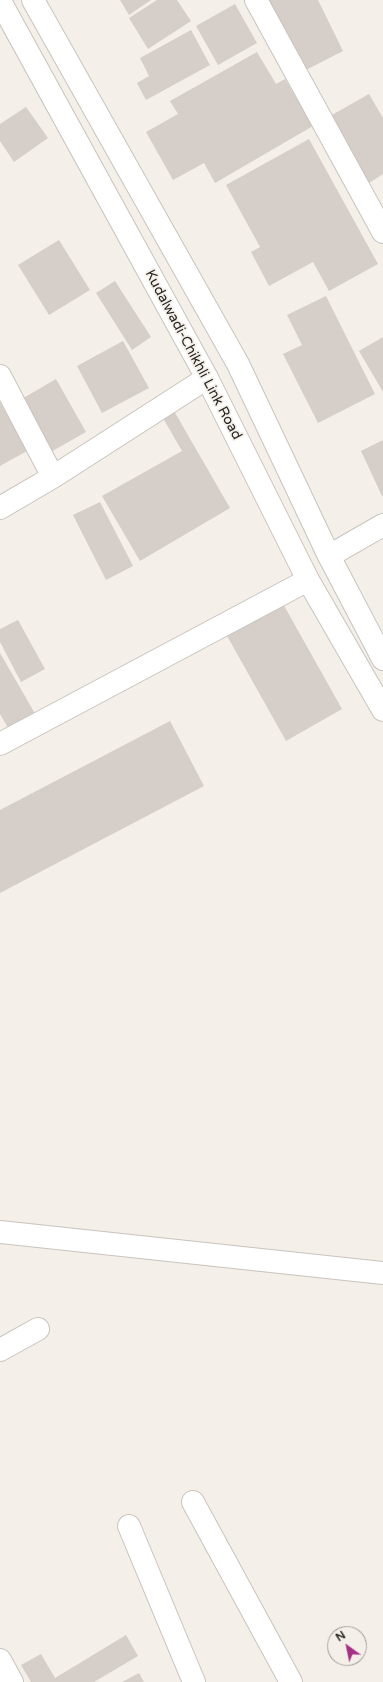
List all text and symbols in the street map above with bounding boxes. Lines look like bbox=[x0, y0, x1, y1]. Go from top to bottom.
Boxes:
street label: Kudalwadi-Chikhli Link Road bbox=[141, 267, 245, 443]
north arrow bbox=[327, 1626, 367, 1666]
text: N bbox=[333, 1628, 348, 1644]

